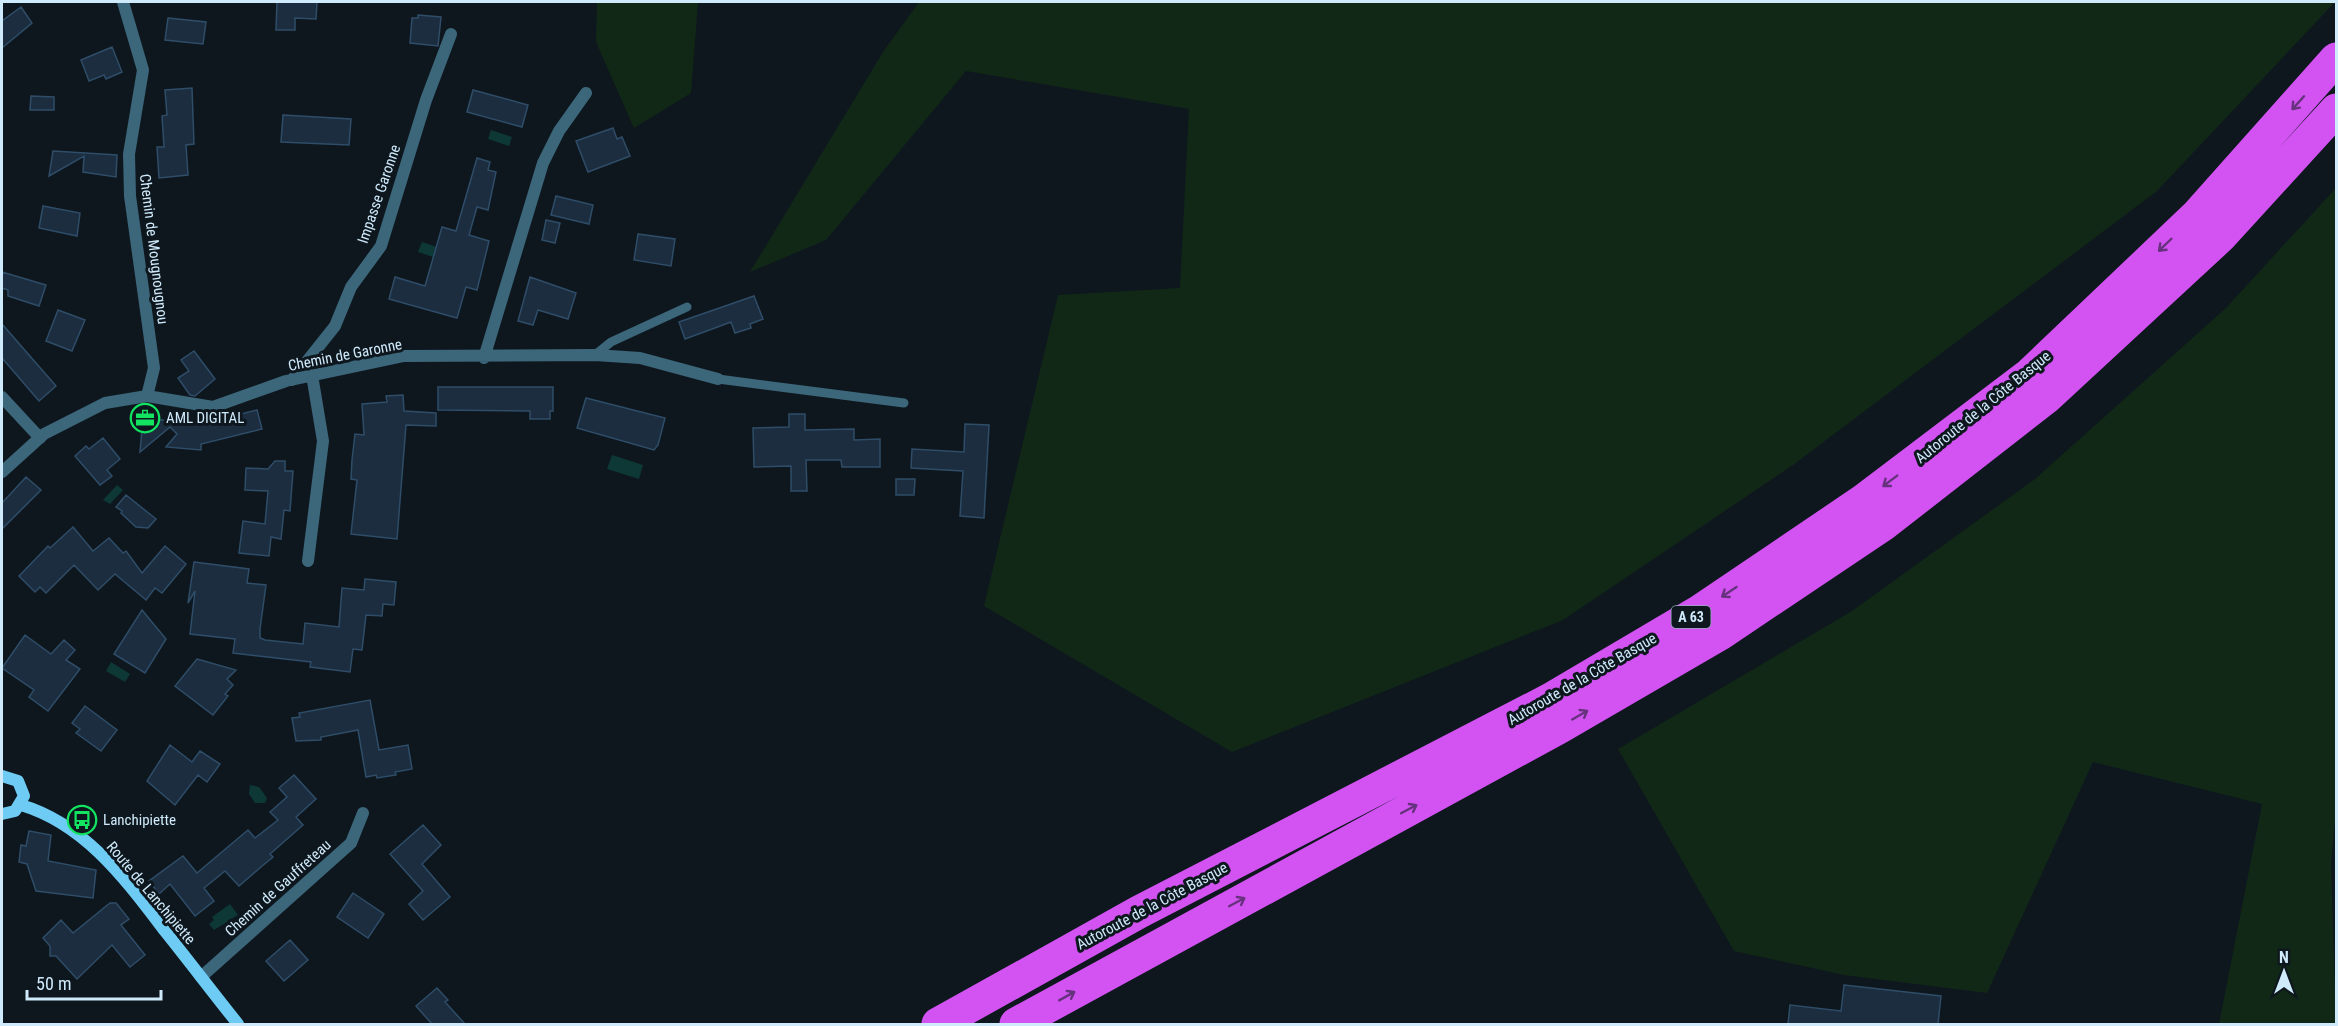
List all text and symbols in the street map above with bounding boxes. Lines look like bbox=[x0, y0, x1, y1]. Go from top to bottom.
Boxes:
one-way arrow bbox=[2291, 95, 2305, 110]
street label: Impasse Garonne bbox=[354, 142, 404, 246]
street label: Chemin de Mougnougnou bbox=[136, 173, 172, 325]
one-way arrow bbox=[2158, 238, 2173, 252]
street label: Chemin de Garonne bbox=[286, 335, 404, 375]
street label: Autoroute de la Côte Basque bbox=[1912, 347, 2054, 467]
office icon: AML DIGITAL bbox=[129, 402, 161, 434]
place label: AML DIGITAL bbox=[166, 409, 244, 427]
one-way arrow bbox=[1882, 475, 1898, 487]
one-way arrow bbox=[1721, 586, 1738, 598]
road number: A 63 bbox=[1672, 606, 1710, 628]
street label: Autoroute de la Côte Basque bbox=[1504, 629, 1660, 729]
one-way arrow bbox=[1571, 709, 1588, 721]
one-way arrow bbox=[1399, 803, 1417, 814]
bus stop icon: Lanchipiette bbox=[66, 804, 98, 836]
place label: Lanchipiette bbox=[103, 811, 176, 829]
street label: Chemin de Gauffreteau bbox=[221, 836, 335, 940]
street label: Route de Lanchipiette bbox=[103, 838, 199, 948]
street label: Autoroute de la Côte Basque bbox=[1073, 858, 1231, 954]
one-way arrow bbox=[1228, 896, 1246, 907]
north arrow bbox=[2254, 942, 2314, 1002]
text: N bbox=[2279, 948, 2289, 967]
scale bar bbox=[27, 963, 160, 1001]
text: 50 m bbox=[36, 973, 71, 994]
one-way arrow bbox=[1057, 990, 1075, 1001]

